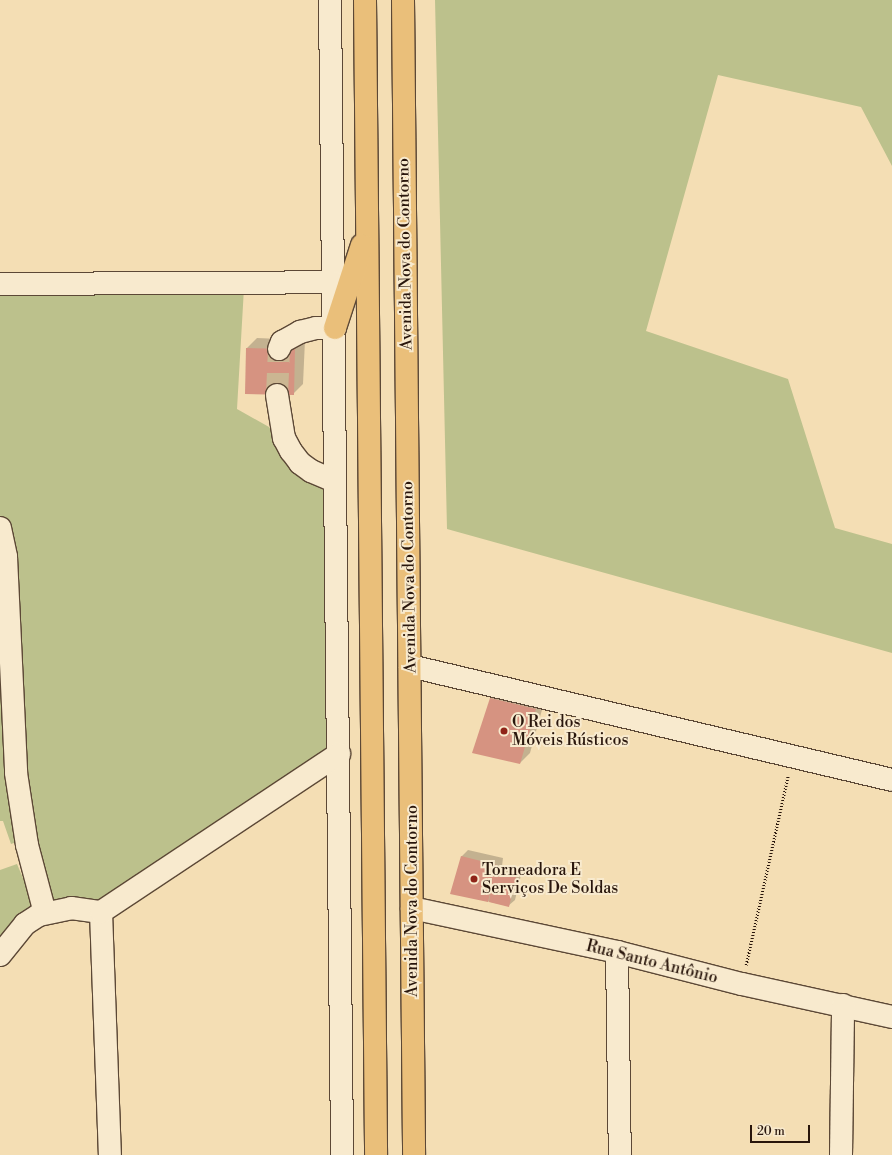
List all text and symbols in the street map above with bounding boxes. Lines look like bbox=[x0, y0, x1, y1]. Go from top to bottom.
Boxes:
street label: Avenida Nova do Contorno bbox=[394, 158, 416, 350]
street label: Avenida Nova do Contorno bbox=[398, 481, 420, 673]
place label: O Rei dos Móveis Rústicos bbox=[512, 712, 629, 750]
marker: O Rei dos Móveis Rústicos bbox=[499, 726, 509, 736]
street label: Avenida Nova do Contorno bbox=[402, 805, 422, 997]
place label: Torneadora E Serviços De Soldas bbox=[482, 860, 618, 898]
marker: Torneadora E Serviços De Soldas bbox=[469, 874, 479, 884]
street label: Rua Santo Antônio bbox=[584, 936, 720, 988]
scale bar bbox=[752, 1117, 812, 1143]
text: 20 m bbox=[757, 1124, 785, 1139]

